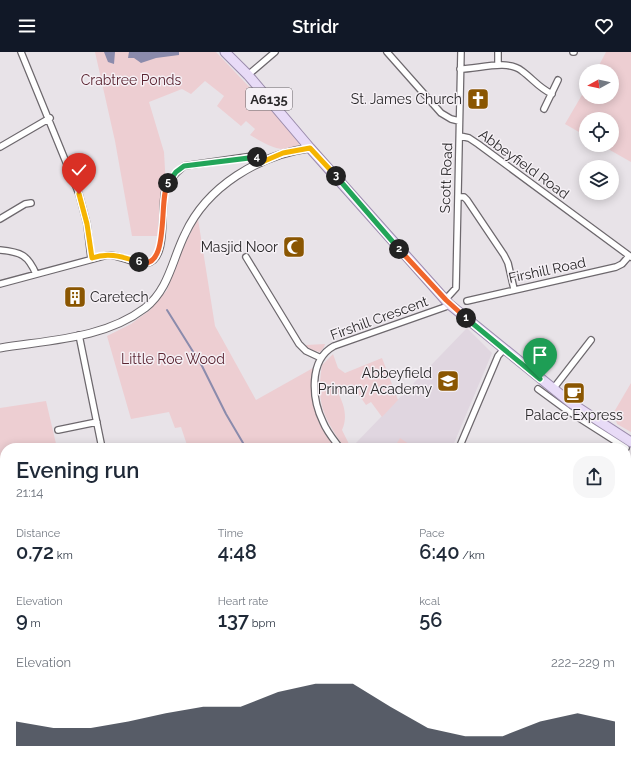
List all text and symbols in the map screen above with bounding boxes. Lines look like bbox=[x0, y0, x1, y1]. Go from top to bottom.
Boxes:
icon: menu bbox=[16, 15, 38, 37]
icon: heart bbox=[593, 15, 615, 37]
text: Stridr bbox=[292, 16, 339, 37]
north arrow bbox=[579, 64, 619, 104]
map controls bbox=[579, 64, 619, 200]
park label: Crabtree Ponds bbox=[81, 72, 182, 88]
church icon: St. James Church bbox=[465, 86, 491, 112]
road number: A6135 bbox=[246, 88, 292, 110]
place label: St. James Church bbox=[351, 91, 462, 107]
button: locate bbox=[579, 112, 619, 152]
street label: Abbeyfield Road bbox=[476, 126, 572, 202]
street label: Scott Road bbox=[437, 142, 455, 214]
pin: 4 bbox=[247, 147, 267, 167]
text: 4 bbox=[254, 150, 260, 163]
pin bbox=[62, 153, 96, 194]
icon: check bbox=[68, 159, 90, 181]
button: layers bbox=[579, 160, 619, 200]
pin: 3 bbox=[326, 166, 346, 186]
text: 3 bbox=[333, 169, 339, 182]
pin: 5 bbox=[158, 173, 178, 193]
text: 5 bbox=[165, 176, 171, 189]
mosque icon: Masjid Noor bbox=[281, 234, 307, 260]
place label: Masjid Noor bbox=[201, 239, 278, 255]
pin: 2 bbox=[389, 239, 409, 259]
text: 2 bbox=[396, 242, 402, 255]
pin: 6 bbox=[129, 252, 149, 272]
street label: Firshill Road bbox=[507, 254, 587, 286]
text: 6 bbox=[136, 255, 142, 268]
building icon: Caretech bbox=[62, 284, 88, 310]
place label: Caretech bbox=[90, 289, 149, 305]
street label: Firshill Crescent bbox=[328, 293, 430, 343]
pin: 1 bbox=[456, 308, 476, 328]
text: 1 bbox=[463, 311, 469, 324]
pin bbox=[523, 338, 557, 379]
icon: arrive bbox=[529, 344, 551, 366]
park label: Little Roe Wood bbox=[121, 351, 225, 367]
place label: Abbeyfield Primary Academy bbox=[318, 365, 432, 397]
school or university icon: Abbeyfield Primary Academy bbox=[435, 368, 461, 394]
cafe icon: Palace Express bbox=[561, 380, 587, 406]
place label: Palace Express bbox=[525, 407, 623, 423]
button: share bbox=[573, 456, 615, 498]
text: Evening run bbox=[16, 457, 139, 483]
text: 21:14 bbox=[16, 485, 43, 500]
text: Distance bbox=[16, 527, 60, 540]
text: Time bbox=[218, 527, 243, 540]
text: Pace bbox=[419, 527, 445, 540]
text: 0.72 bbox=[16, 540, 54, 564]
text: 4:48 bbox=[218, 540, 257, 564]
text: 6:40 bbox=[419, 540, 460, 564]
text: km bbox=[54, 549, 73, 562]
text: /km bbox=[460, 549, 485, 562]
text: Elevation bbox=[16, 595, 63, 608]
text: Heart rate bbox=[218, 595, 268, 608]
text: kcal bbox=[419, 595, 440, 608]
text: 9 bbox=[16, 608, 28, 632]
text: 137 bbox=[218, 608, 249, 632]
text: 56 bbox=[419, 608, 443, 632]
text: m bbox=[28, 617, 41, 630]
text: bpm bbox=[249, 617, 276, 630]
text: Elevation bbox=[16, 655, 71, 670]
text: 222–229 m bbox=[551, 655, 615, 670]

